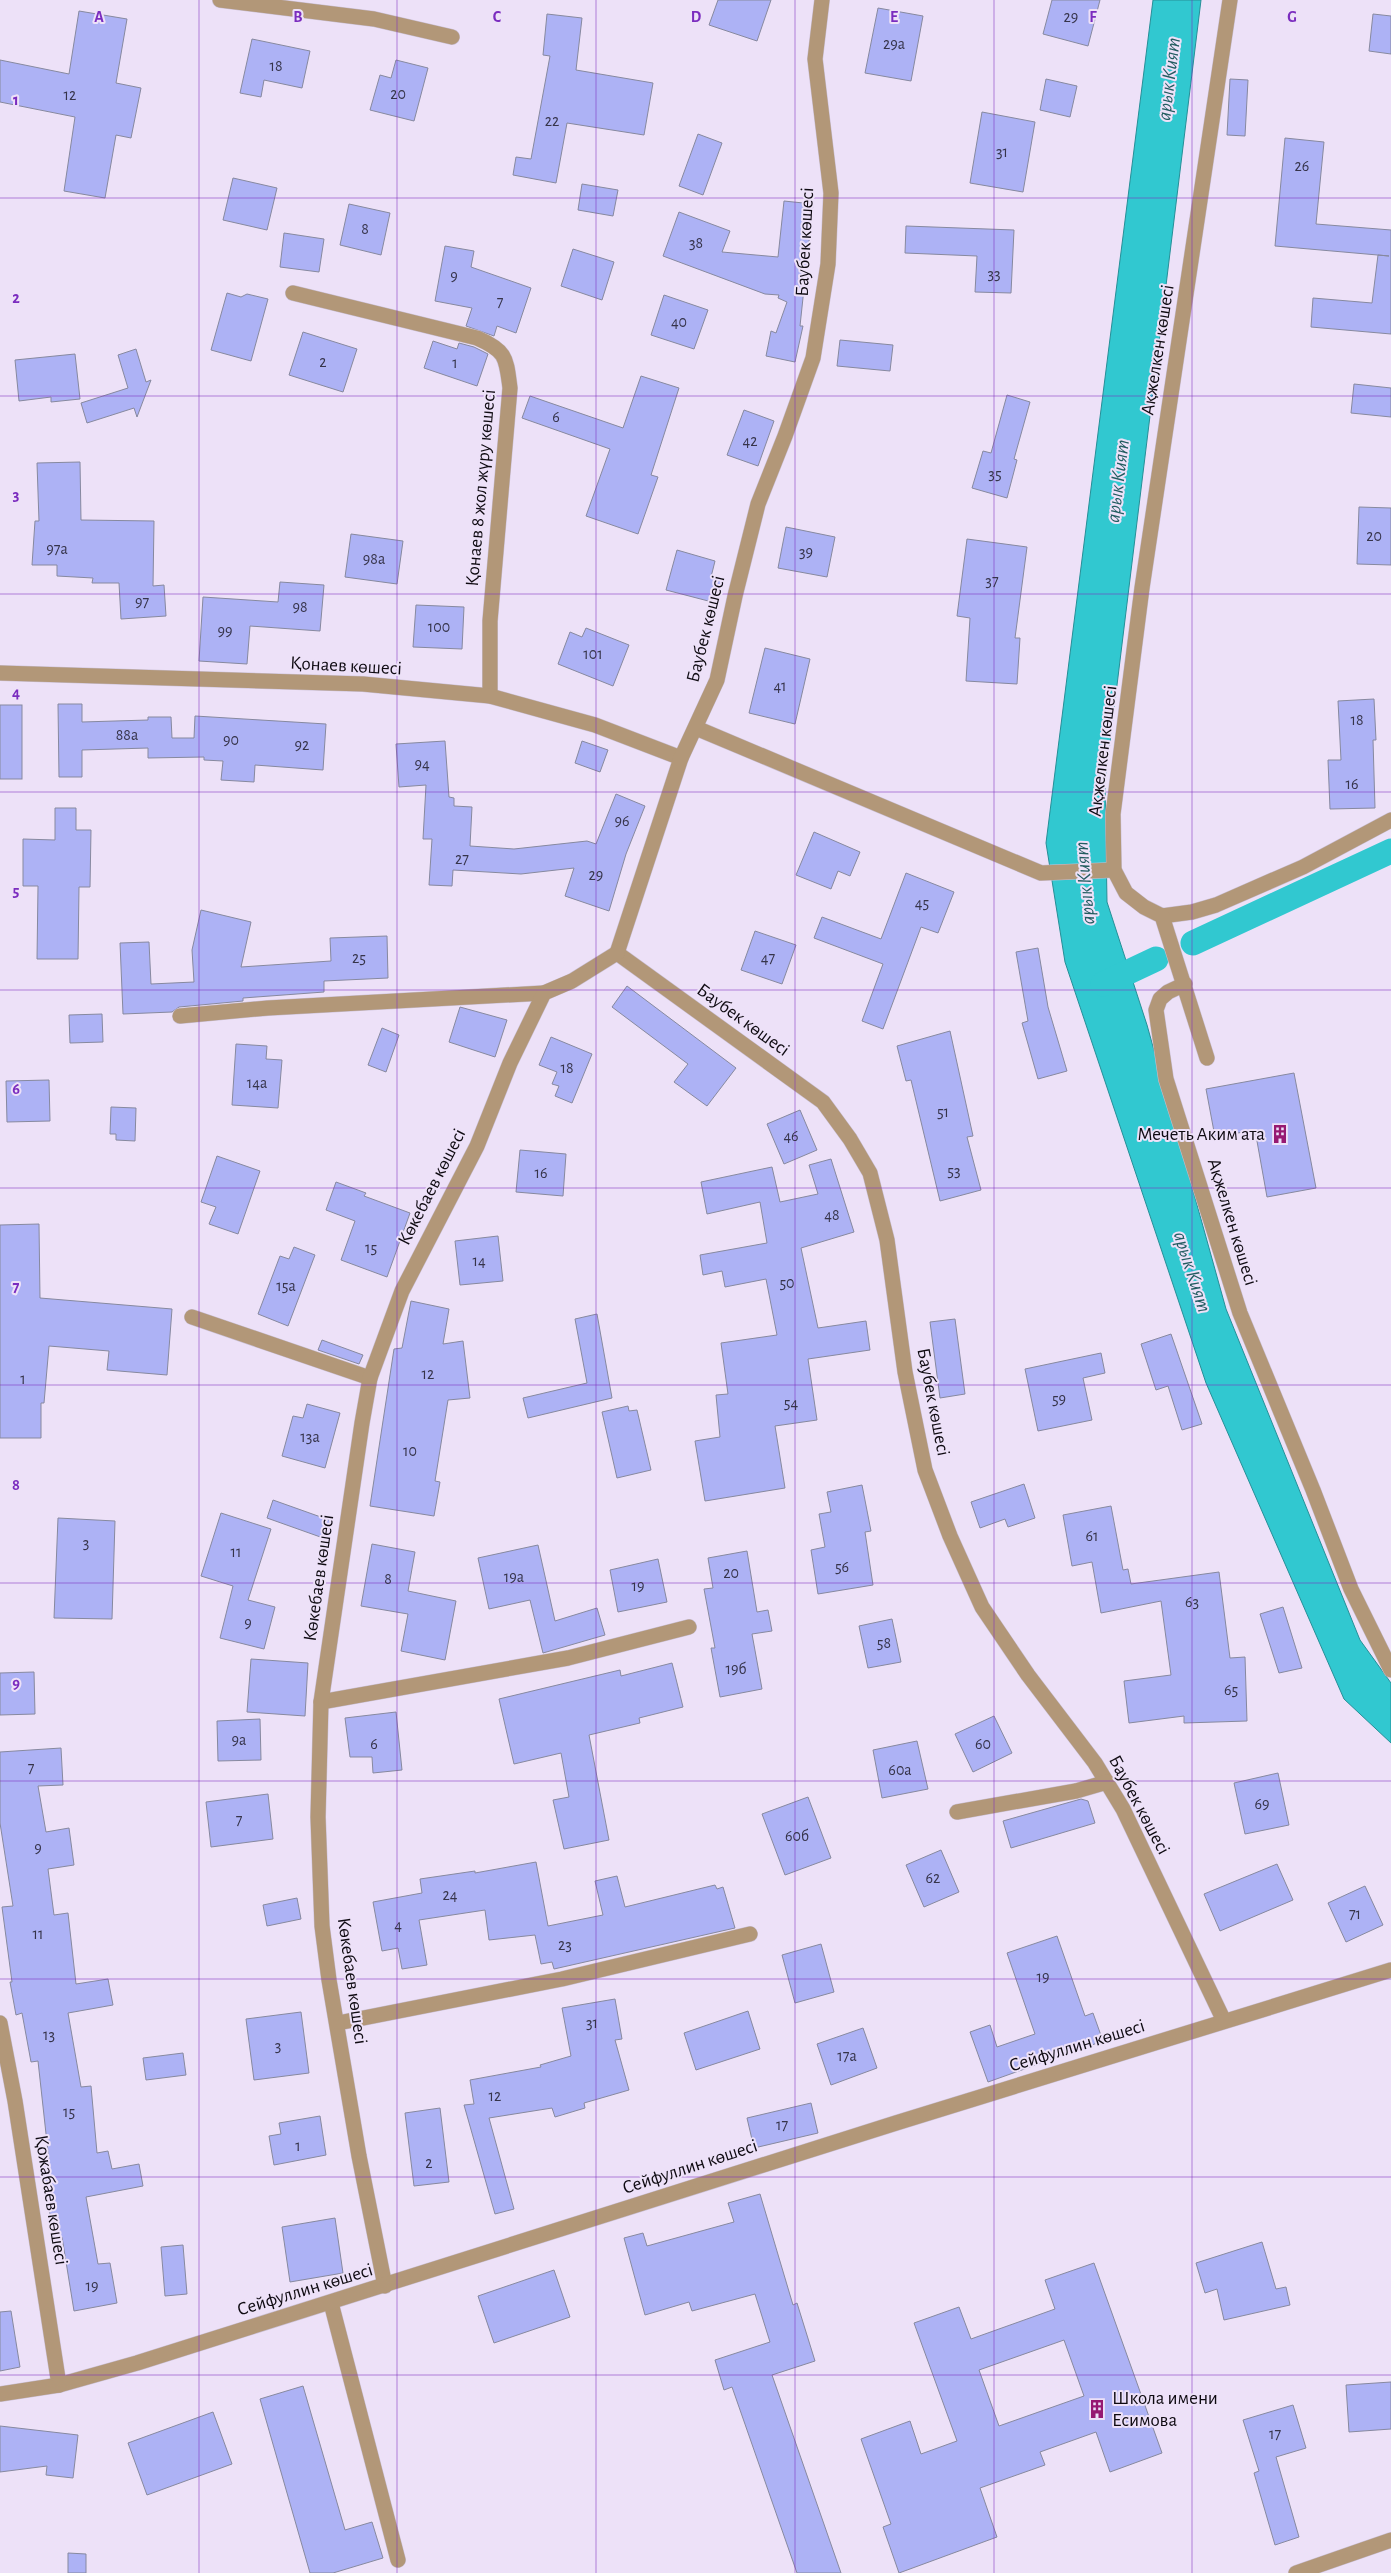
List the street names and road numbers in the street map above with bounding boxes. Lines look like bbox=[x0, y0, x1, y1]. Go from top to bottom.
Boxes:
street label: Баубек көшесі bbox=[793, 187, 817, 297]
street label: Ақжелкен көшесі bbox=[1138, 283, 1178, 417]
street label: Қонаев 8 жол жүру көшесі bbox=[463, 389, 499, 587]
street label: Баубек көшесі bbox=[684, 574, 728, 684]
street label: Қонаев көшесі bbox=[290, 654, 402, 678]
street label: Ақжелкен көшесі bbox=[1086, 684, 1120, 818]
street label: Баубек көшесі bbox=[693, 980, 793, 1060]
street label: Көкебаев көшесі bbox=[395, 1126, 469, 1248]
street label: Ақжелкен көшесі bbox=[1204, 1156, 1260, 1288]
street label: Баубек көшесі bbox=[913, 1346, 953, 1458]
street label: Көкебаев көшесі bbox=[301, 1513, 337, 1643]
street label: Баубек көшесі bbox=[1105, 1752, 1173, 1858]
street label: Көкебаев көшесі bbox=[334, 1916, 370, 2046]
street label: Сейфуллин көшесі bbox=[1007, 2016, 1147, 2076]
street label: Қожабаев көшесі bbox=[31, 2134, 71, 2266]
street label: Сейфуллин көшесі bbox=[620, 2136, 760, 2198]
street label: Сейфуллин көшесі bbox=[235, 2260, 375, 2320]

